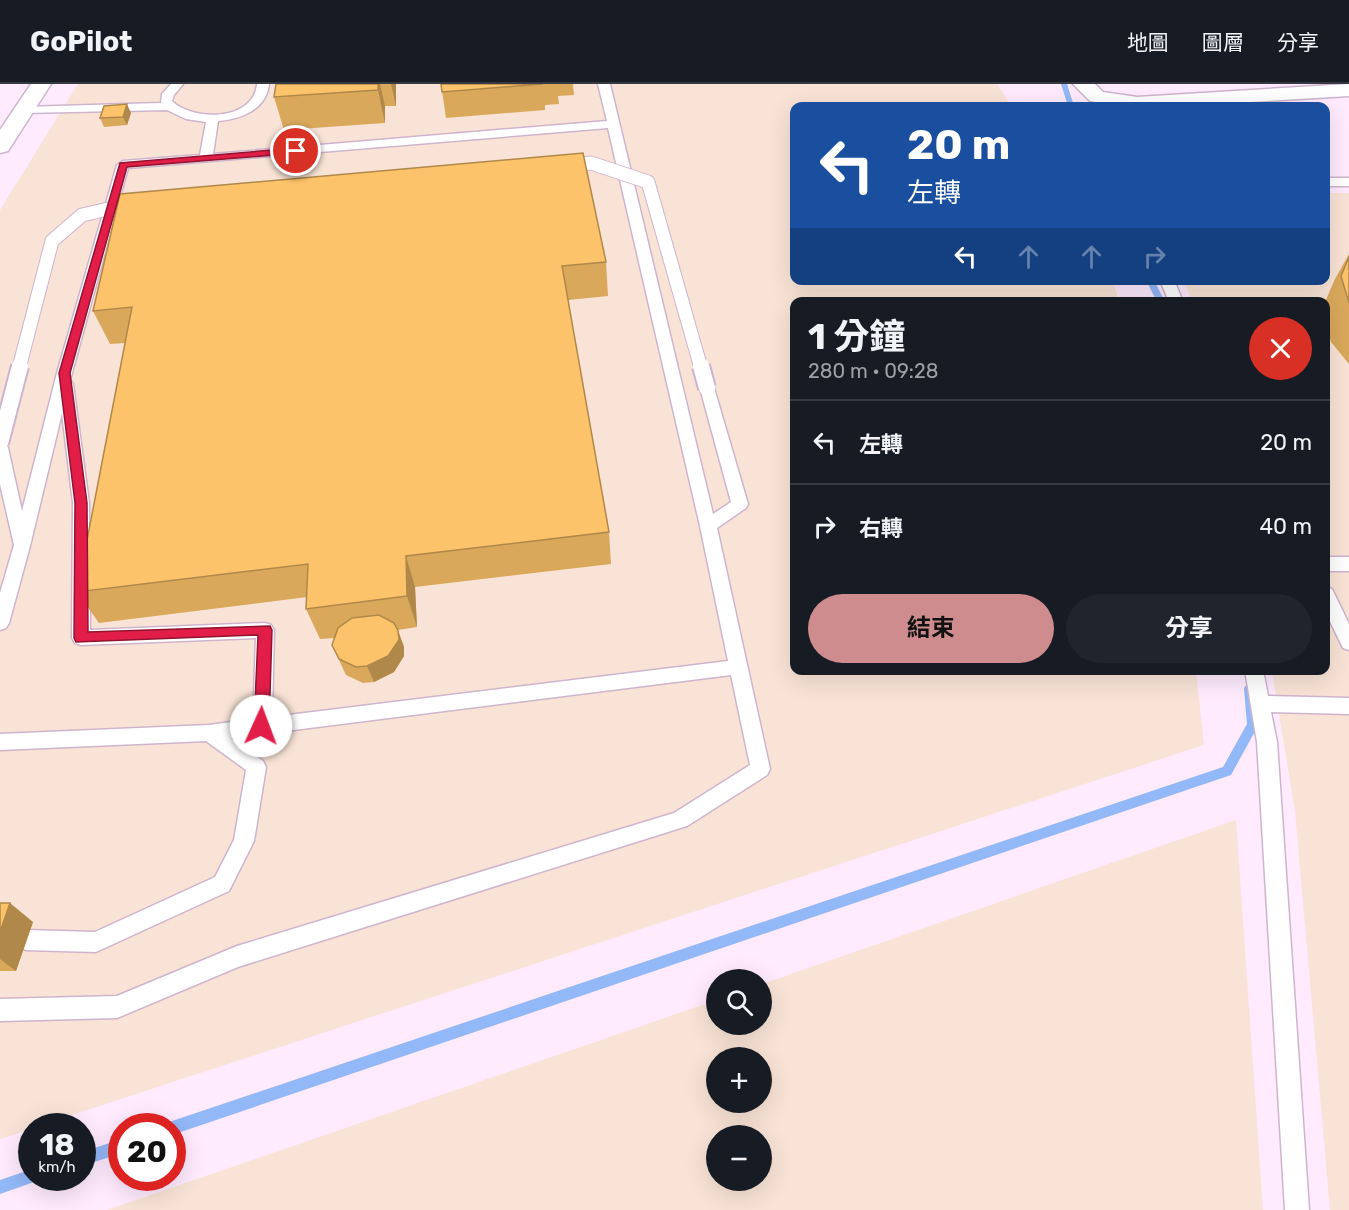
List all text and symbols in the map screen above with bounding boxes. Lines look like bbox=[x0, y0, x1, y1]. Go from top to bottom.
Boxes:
text: GoPilot bbox=[30, 25, 132, 58]
text: 地圖 bbox=[1127, 30, 1169, 55]
text: 圖層 bbox=[1202, 30, 1244, 55]
text: 分享 bbox=[1277, 30, 1319, 55]
text: 20 m bbox=[907, 120, 1010, 170]
pin bbox=[270, 125, 321, 176]
icon: left bbox=[808, 126, 886, 204]
icon: arrive bbox=[279, 134, 312, 167]
text: 左轉 bbox=[907, 177, 961, 209]
icon: left bbox=[949, 240, 982, 273]
icon: ahead bbox=[1012, 240, 1045, 273]
icon: ahead bbox=[1075, 240, 1108, 273]
icon: right bbox=[1138, 240, 1171, 273]
text: 1 分鐘 bbox=[808, 315, 906, 358]
button: close bbox=[1249, 317, 1312, 380]
text: 280 m · 09:28 bbox=[808, 359, 938, 383]
icon: left bbox=[808, 426, 841, 459]
text: 20 m bbox=[1260, 429, 1312, 456]
text: 左轉 bbox=[859, 431, 903, 458]
icon: right bbox=[808, 510, 841, 543]
text: 40 m bbox=[1259, 513, 1312, 540]
text: 右轉 bbox=[859, 515, 903, 542]
button: 結束 bbox=[808, 594, 1054, 663]
button: 分享 bbox=[1066, 594, 1312, 663]
position arrow bbox=[229, 694, 293, 758]
map controls bbox=[706, 969, 772, 1191]
button: search bbox=[706, 969, 772, 1035]
button: + bbox=[706, 1047, 772, 1113]
speed limit sign: 20 bbox=[108, 1113, 186, 1191]
button: − bbox=[706, 1125, 772, 1191]
text: 18 bbox=[39, 1127, 75, 1163]
text: km/h bbox=[38, 1158, 76, 1176]

